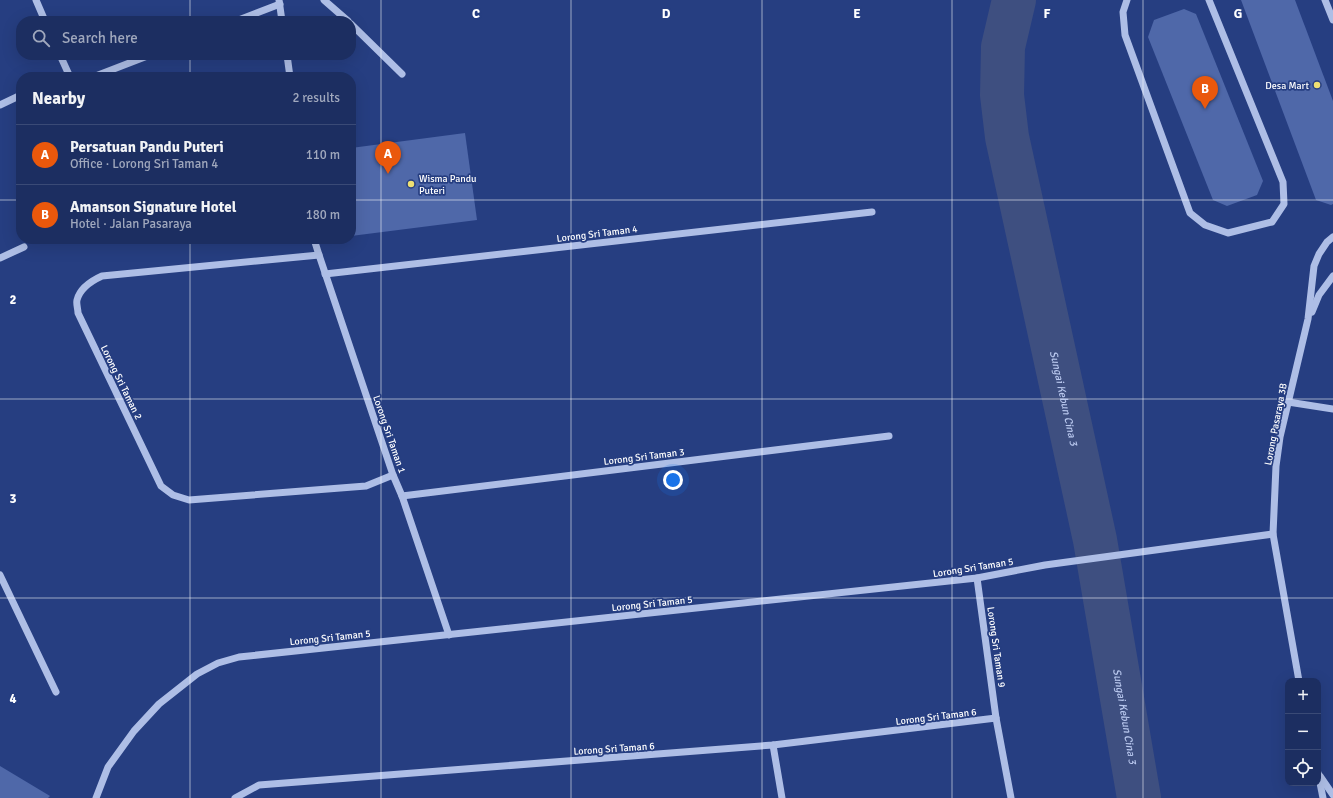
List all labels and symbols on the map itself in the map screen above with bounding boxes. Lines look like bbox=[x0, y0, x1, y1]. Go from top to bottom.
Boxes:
text: C bbox=[472, 6, 480, 22]
text: D bbox=[662, 6, 671, 22]
text: E bbox=[853, 6, 861, 22]
text: F bbox=[1044, 6, 1051, 22]
text: G bbox=[1234, 6, 1242, 22]
pin: B bbox=[1192, 76, 1218, 109]
place label: Desa Mart bbox=[1265, 80, 1309, 92]
marker: Desa Mart bbox=[1312, 80, 1322, 90]
pin: A bbox=[375, 141, 401, 174]
place label: Wisma Pandu Puteri bbox=[419, 173, 477, 197]
marker: Wisma Pandu Puteri bbox=[406, 179, 416, 189]
street label: Lorong Sri Taman 4 bbox=[556, 223, 639, 245]
text: 2 bbox=[9, 292, 17, 308]
street label: Lorong Sri Taman 2 bbox=[98, 343, 144, 422]
water label: Sungai Kebun Cina 3 bbox=[1047, 350, 1080, 448]
street label: Lorong Pasaraya 3B bbox=[1262, 382, 1290, 466]
street label: Lorong Sri Taman 1 bbox=[370, 394, 408, 475]
street label: Lorong Sri Taman 3 bbox=[603, 446, 685, 468]
your location bbox=[663, 470, 683, 490]
text: 3 bbox=[9, 491, 17, 507]
street label: Lorong Sri Taman 5 bbox=[932, 556, 1014, 580]
street label: Lorong Sri Taman 5 bbox=[611, 594, 693, 614]
street label: Lorong Sri Taman 9 bbox=[984, 606, 1008, 688]
street label: Lorong Sri Taman 5 bbox=[289, 628, 371, 648]
water label: Sungai Kebun Cina 3 bbox=[1110, 668, 1139, 766]
text: 4 bbox=[9, 691, 17, 707]
street label: Lorong Sri Taman 6 bbox=[895, 706, 977, 728]
street label: Lorong Sri Taman 6 bbox=[573, 740, 655, 758]

